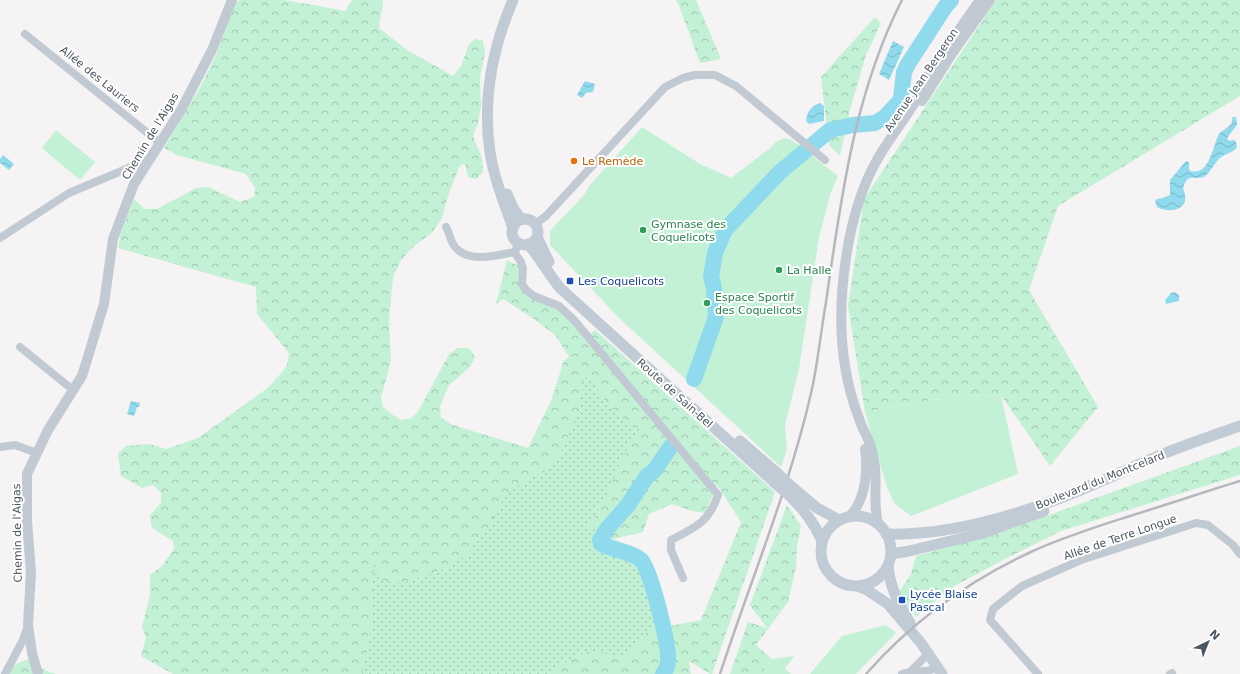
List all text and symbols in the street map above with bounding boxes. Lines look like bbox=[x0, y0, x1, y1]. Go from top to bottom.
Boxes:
street label: Avenue Jean Bergeron bbox=[882, 26, 961, 134]
street label: Allée des Lauriers bbox=[57, 43, 142, 115]
street label: Chemin de l'Aigas bbox=[119, 90, 182, 182]
place label: Le Remède bbox=[582, 155, 644, 168]
marker: Le Remède bbox=[569, 156, 579, 166]
place label: Gymnase des Coquelicots bbox=[651, 218, 726, 244]
marker: Gymnase des Coquelicots bbox=[638, 225, 648, 235]
place label: La Halle bbox=[787, 264, 831, 277]
marker: La Halle bbox=[774, 265, 784, 275]
place label: Les Coquelicots bbox=[578, 275, 664, 288]
marker: Les Coquelicots bbox=[565, 276, 575, 286]
place label: Espace Sportif des Coquelicots bbox=[715, 291, 802, 317]
marker: Espace Sportif des Coquelicots bbox=[702, 298, 712, 308]
street label: Route de Sain-Bel bbox=[634, 356, 715, 431]
street label: Boulevard du Montcelard bbox=[1034, 449, 1167, 512]
street label: Chemin de l'Aigas bbox=[10, 483, 25, 583]
street label: Allée de Terre Longue bbox=[1062, 512, 1179, 563]
place label: Lycée Blaise Pascal bbox=[910, 588, 978, 614]
marker: Lycée Blaise Pascal bbox=[897, 595, 907, 605]
north arrow bbox=[1188, 622, 1228, 662]
text: N bbox=[1207, 627, 1222, 643]

